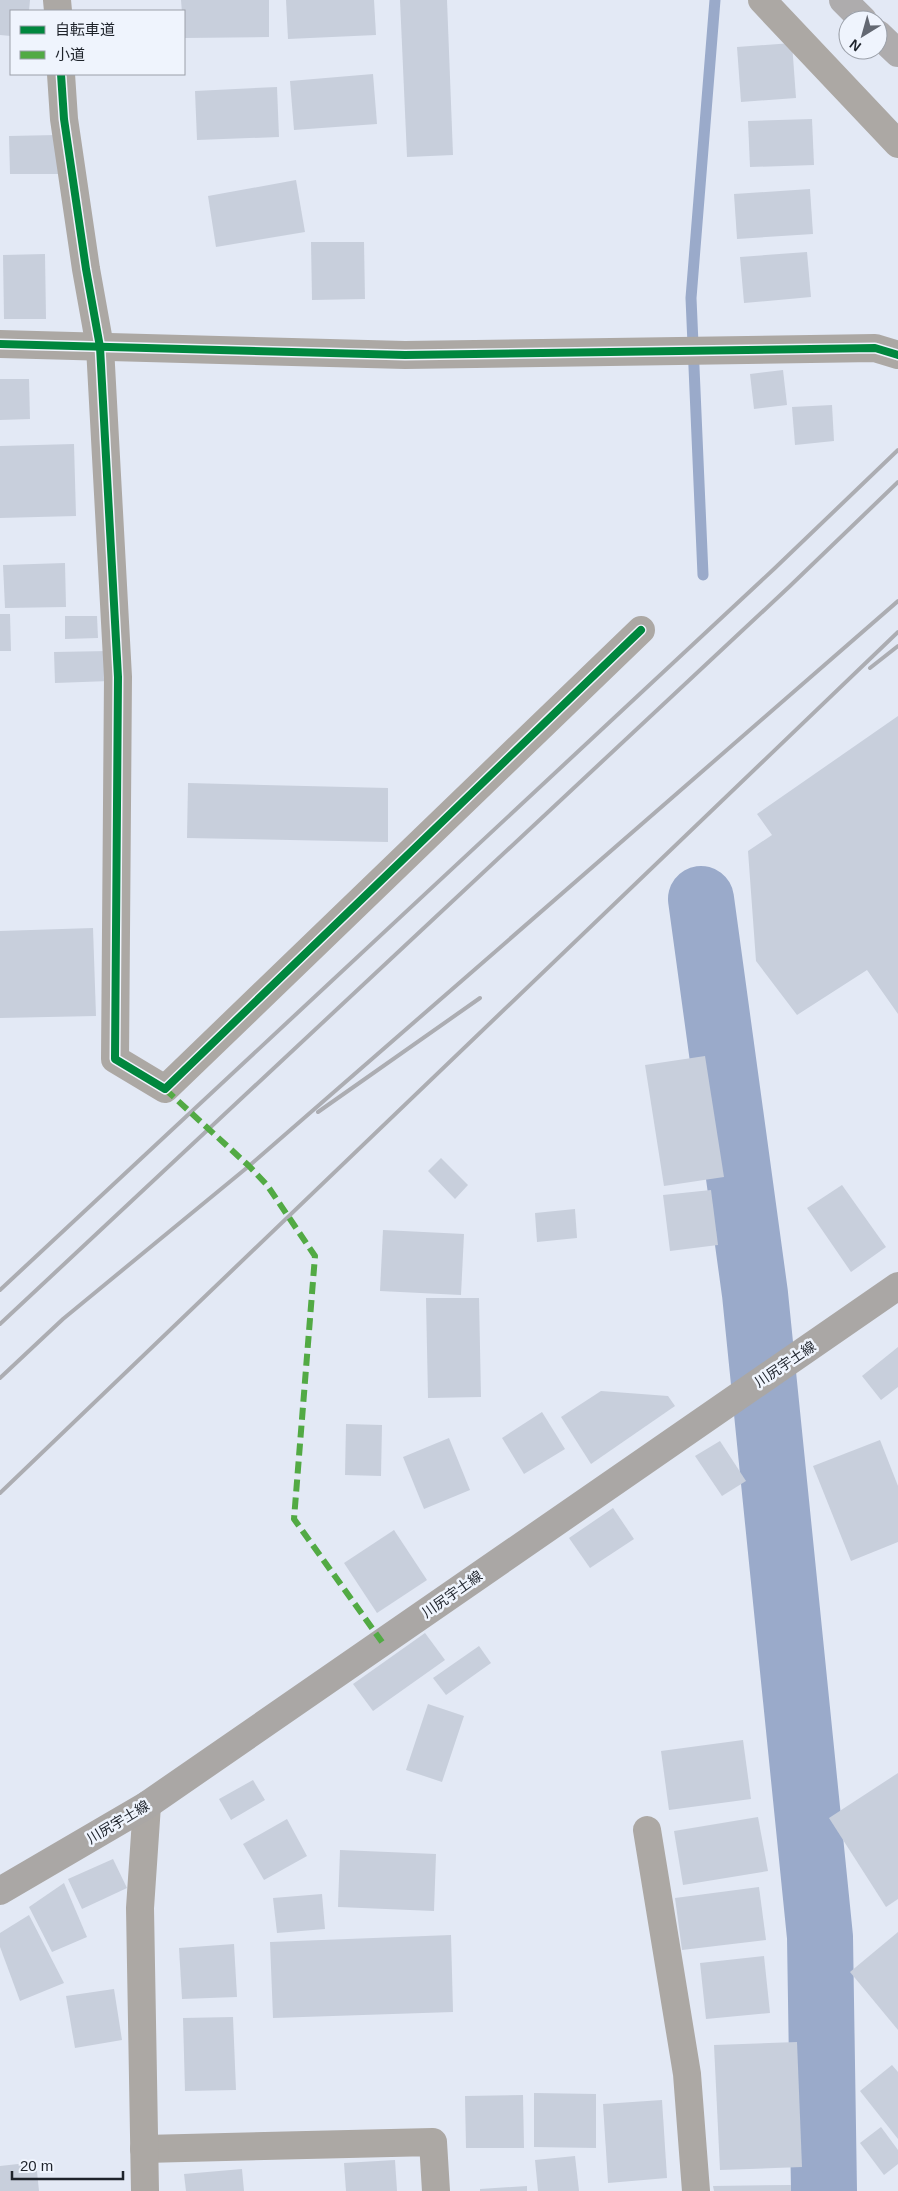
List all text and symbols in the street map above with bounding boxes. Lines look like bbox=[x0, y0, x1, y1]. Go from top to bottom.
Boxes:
legend bbox=[10, 10, 185, 75]
north arrow bbox=[838, 10, 888, 60]
text: 自転車道 bbox=[55, 21, 115, 38]
text: N bbox=[846, 36, 864, 55]
text: 小道 bbox=[55, 46, 85, 63]
street label: 川尻宇土線 bbox=[752, 1338, 818, 1390]
street label: 川尻宇土線 bbox=[419, 1567, 485, 1621]
street label: 川尻宇土線 bbox=[84, 1797, 152, 1847]
scale bar bbox=[12, 2148, 124, 2180]
text: 20 m bbox=[20, 2157, 53, 2174]

